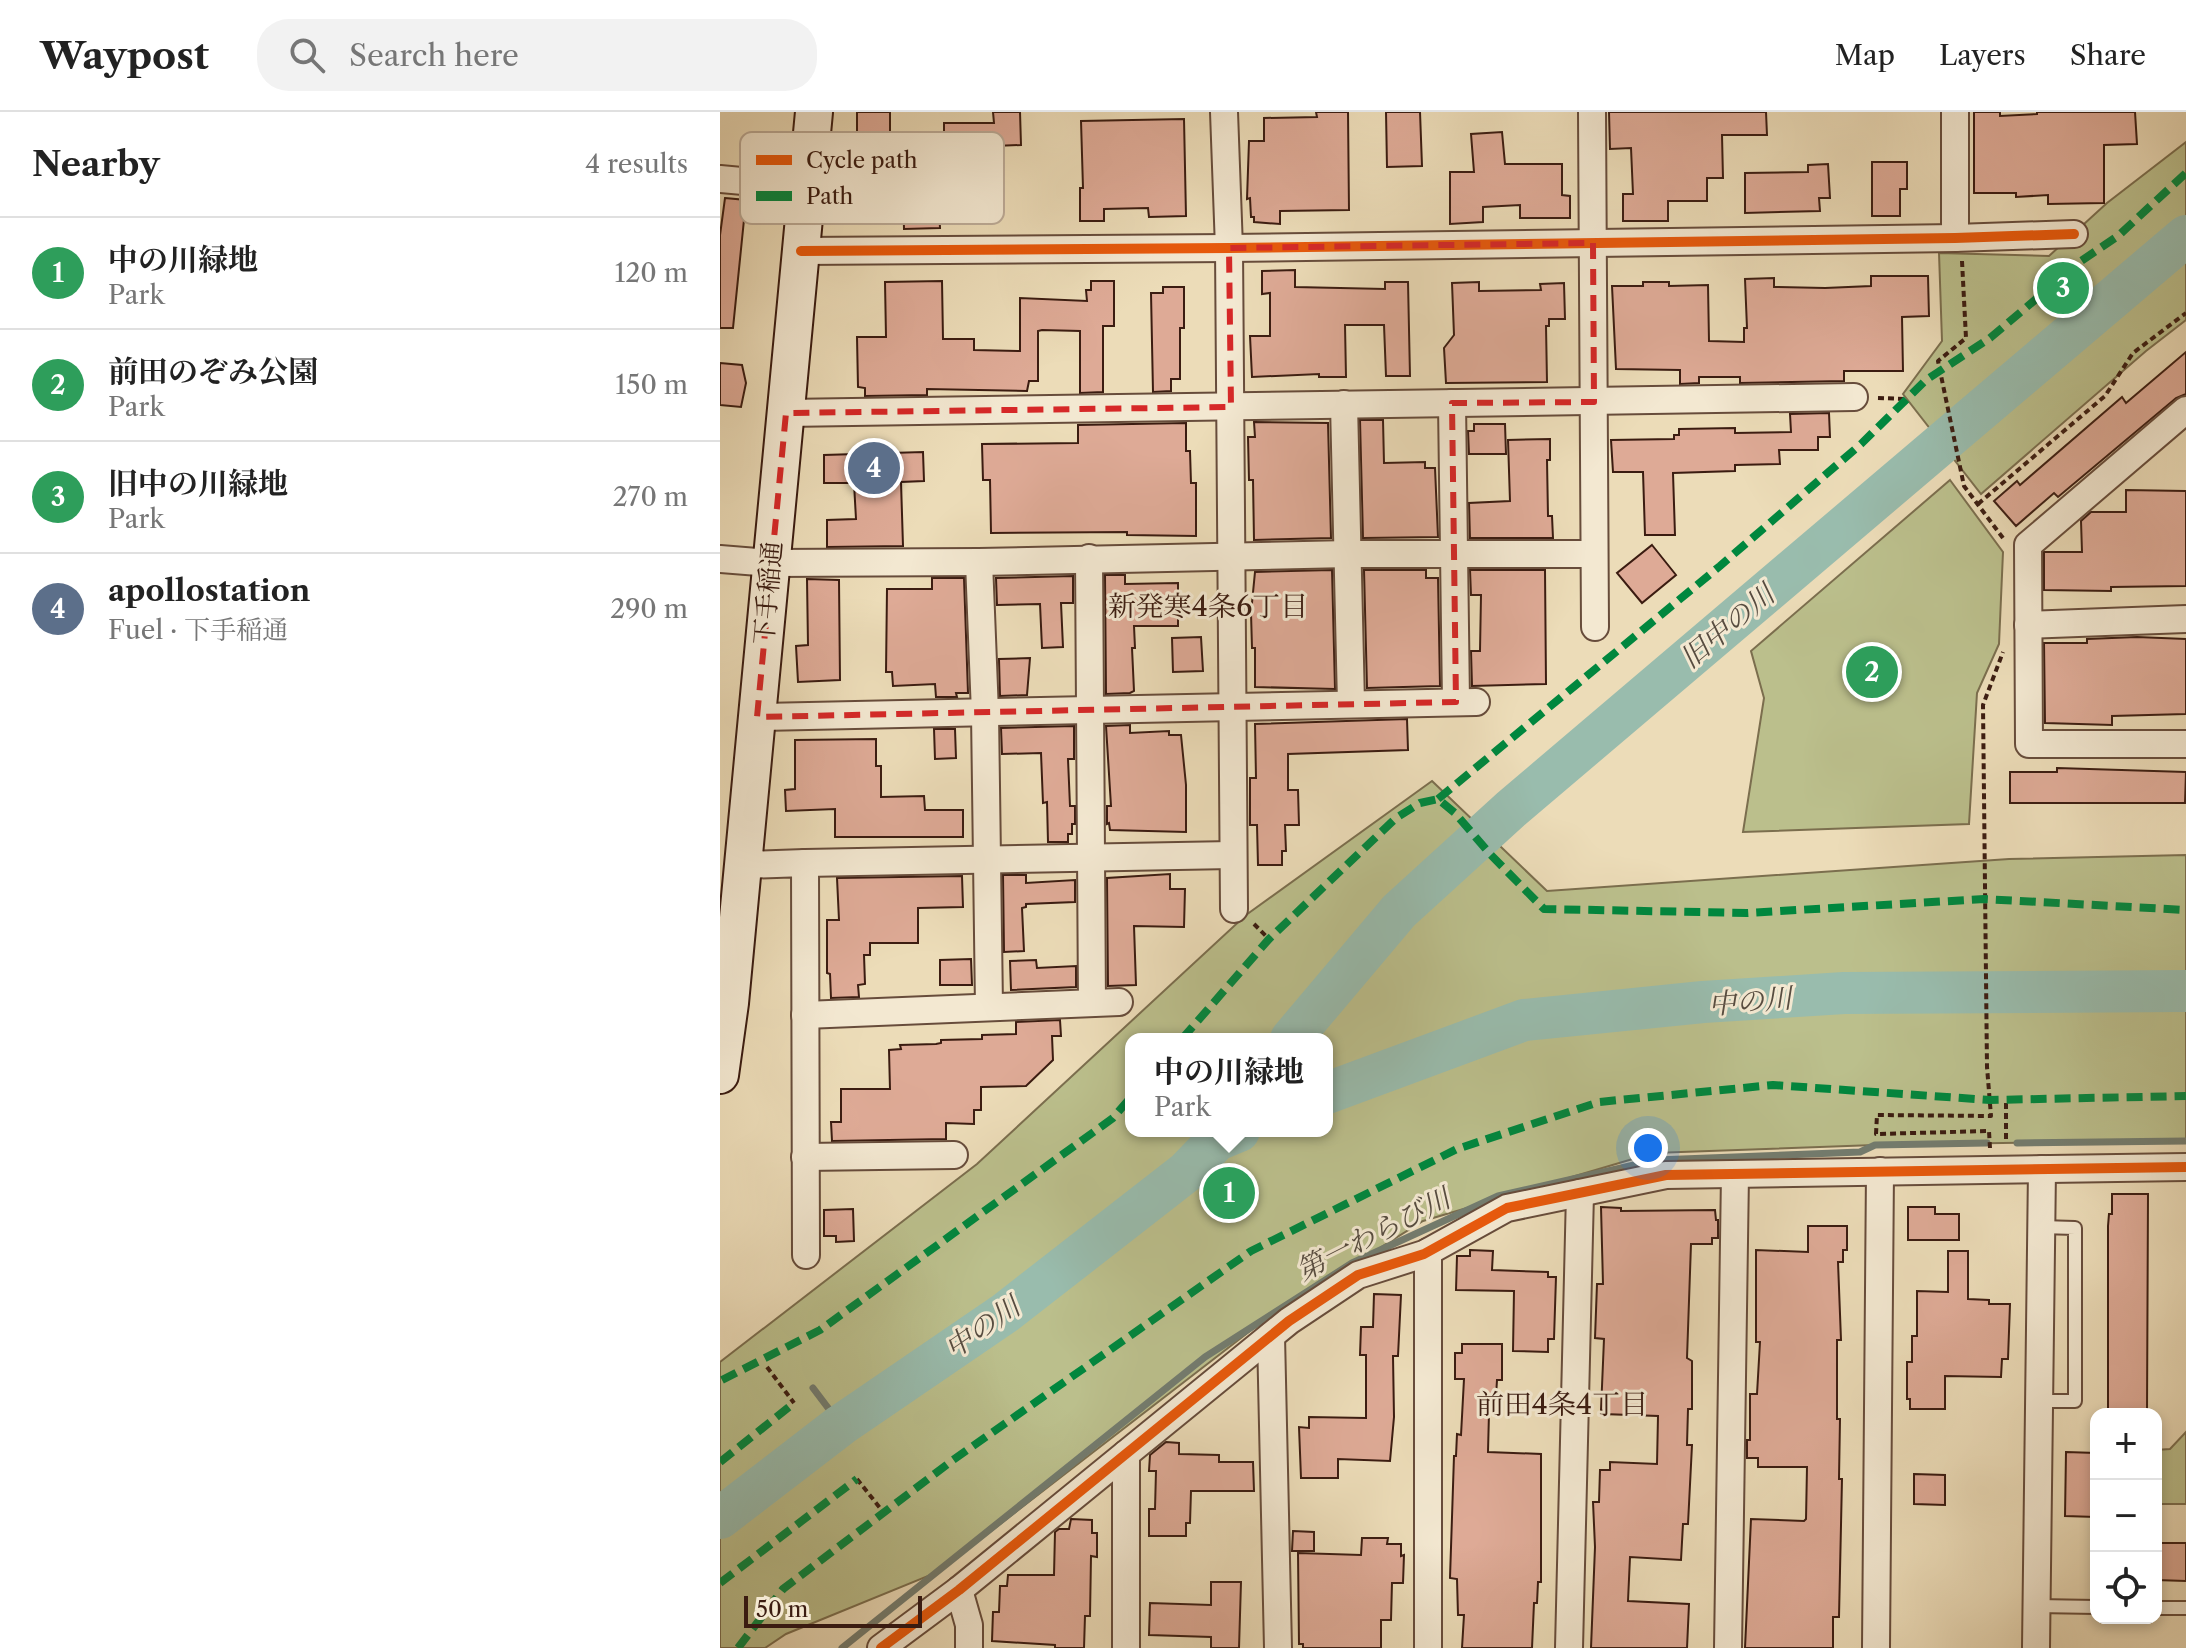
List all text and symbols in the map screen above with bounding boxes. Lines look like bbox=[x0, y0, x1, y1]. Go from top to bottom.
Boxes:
search box bbox=[257, 19, 817, 91]
text: Waypost bbox=[40, 32, 209, 79]
icon: search bbox=[285, 33, 329, 77]
text: Search here bbox=[349, 37, 519, 74]
text: Map bbox=[1835, 38, 1895, 72]
text: Layers bbox=[1939, 38, 2026, 72]
text: Share bbox=[2070, 38, 2146, 72]
legend bbox=[740, 132, 1004, 224]
text: Nearby bbox=[32, 143, 160, 185]
text: Cycle path bbox=[806, 147, 918, 174]
text: 4 results bbox=[585, 148, 688, 180]
text: Path bbox=[806, 183, 854, 210]
text: 中の川緑地 bbox=[108, 241, 258, 278]
text: 1 bbox=[52, 257, 64, 289]
text: 120 m bbox=[614, 257, 688, 289]
pin: 3 bbox=[2037, 258, 2089, 318]
text: Park bbox=[108, 279, 165, 311]
text: 前田のぞみ公園 bbox=[108, 353, 318, 390]
text: 2 bbox=[50, 369, 66, 401]
text: 150 m bbox=[615, 369, 688, 401]
text: Park bbox=[108, 391, 165, 423]
pin: 4 bbox=[848, 438, 900, 498]
text: 旧中の川緑地 bbox=[108, 465, 288, 502]
text: 3 bbox=[51, 481, 65, 513]
text: 270 m bbox=[613, 481, 688, 513]
text: Park bbox=[108, 503, 165, 535]
street label: 下手稲通 bbox=[748, 540, 788, 646]
text: apollostation bbox=[108, 572, 310, 609]
water label: 旧中の川 bbox=[1673, 575, 1783, 675]
district label: 新発寒4条6丁目 bbox=[1108, 589, 1308, 623]
text: 4 bbox=[50, 593, 66, 625]
text: 290 m bbox=[610, 593, 688, 625]
text: Fuel · 下手稲通 bbox=[108, 614, 288, 646]
pin: 2 bbox=[1846, 642, 1898, 702]
water label: 中の川 bbox=[1707, 980, 1796, 1022]
popup bbox=[1125, 1033, 1333, 1137]
text: 中の川緑地 bbox=[1154, 1053, 1304, 1090]
text: Park bbox=[1154, 1091, 1211, 1123]
your location bbox=[1628, 1128, 1668, 1168]
pin: 1 bbox=[1203, 1163, 1255, 1223]
water label: 第一わらび川 bbox=[1290, 1179, 1458, 1287]
water label: 中の川 bbox=[938, 1287, 1029, 1365]
district label: 前田4条4丁目 bbox=[1476, 1387, 1648, 1421]
map controls bbox=[2090, 1408, 2162, 1624]
button: + bbox=[2090, 1408, 2162, 1480]
button: − bbox=[2090, 1480, 2162, 1552]
button: locate bbox=[2090, 1552, 2162, 1624]
scale bar bbox=[744, 1592, 922, 1628]
text: 50 m bbox=[756, 1596, 808, 1623]

